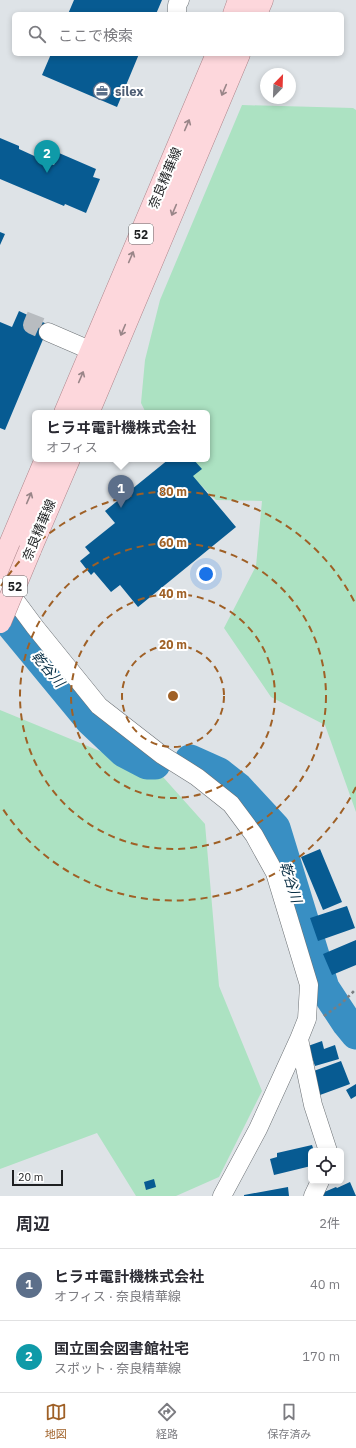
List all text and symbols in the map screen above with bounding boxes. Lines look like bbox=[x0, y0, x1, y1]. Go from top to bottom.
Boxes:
search box bbox=[12, 12, 344, 56]
icon: search bbox=[26, 23, 48, 45]
text: ここで検索 bbox=[58, 26, 133, 45]
north arrow bbox=[260, 68, 296, 104]
office icon: silex bbox=[92, 81, 112, 101]
place label: silex bbox=[115, 83, 144, 100]
one-way arrow bbox=[220, 84, 228, 96]
one-way arrow bbox=[184, 119, 192, 131]
pin: 2 bbox=[34, 140, 60, 173]
street label: 奈良精華線 bbox=[144, 145, 186, 211]
one-way arrow bbox=[170, 203, 177, 215]
road number: 52 bbox=[129, 224, 153, 244]
one-way arrow bbox=[128, 252, 136, 264]
one-way arrow bbox=[119, 323, 127, 335]
one-way arrow bbox=[77, 372, 85, 384]
popup bbox=[32, 410, 210, 462]
text: ヒラヰ電計機株式会社 bbox=[46, 418, 196, 437]
text: オフィス bbox=[46, 439, 98, 456]
pin: 1 bbox=[108, 475, 134, 508]
text: 80 m bbox=[159, 484, 187, 499]
one-way arrow bbox=[26, 493, 34, 505]
street label: 奈良精華線 bbox=[18, 497, 60, 563]
text: 60 m bbox=[159, 535, 187, 550]
your location bbox=[196, 564, 216, 584]
road number: 52 bbox=[3, 576, 27, 596]
text: 40 m bbox=[159, 586, 187, 601]
text: 20 m bbox=[159, 637, 187, 652]
water label: 乾谷川 bbox=[28, 647, 70, 692]
centre of rings bbox=[166, 689, 180, 703]
water label: 乾谷川 bbox=[276, 859, 306, 907]
map controls bbox=[308, 1148, 344, 1184]
button: locate bbox=[308, 1148, 344, 1184]
scale bar bbox=[12, 1168, 63, 1187]
text: 20 m bbox=[18, 1170, 43, 1184]
text: 周辺 bbox=[16, 1213, 50, 1235]
text: 2件 bbox=[319, 1215, 340, 1232]
text: ヒラヰ電計機株式会社 bbox=[54, 1267, 204, 1286]
text: 1 bbox=[25, 1276, 33, 1293]
text: 40 m bbox=[310, 1276, 340, 1293]
text: オフィス · 奈良精華線 bbox=[54, 1288, 181, 1305]
text: 国立国会図書館社宅 bbox=[54, 1339, 189, 1358]
text: 2 bbox=[25, 1348, 33, 1365]
text: 170 m bbox=[302, 1348, 340, 1365]
text: スポット · 奈良精華線 bbox=[54, 1360, 181, 1377]
tab: 地図 bbox=[45, 1401, 67, 1441]
tab: 経路 bbox=[156, 1401, 178, 1441]
tab: 保存済み bbox=[267, 1401, 311, 1441]

